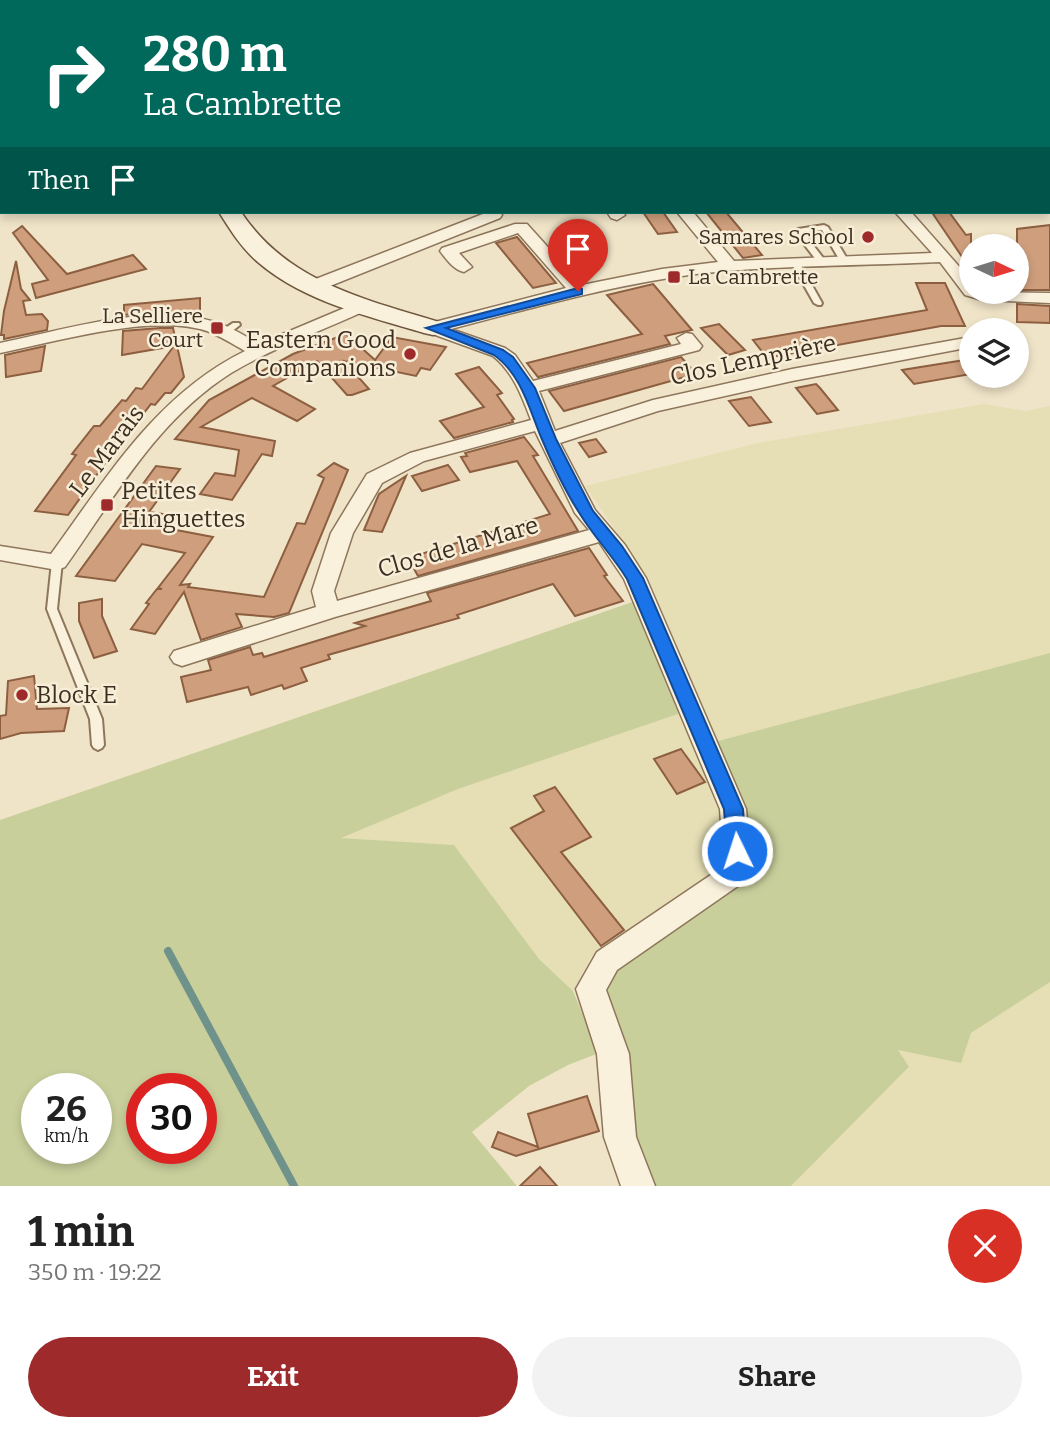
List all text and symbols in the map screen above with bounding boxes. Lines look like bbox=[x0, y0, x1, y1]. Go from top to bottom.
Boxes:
text: 280 m bbox=[143, 25, 287, 84]
icon: right bbox=[28, 28, 119, 119]
text: La Cambrette bbox=[143, 85, 342, 123]
icon: arrive bbox=[104, 161, 142, 199]
text: Then bbox=[28, 165, 90, 196]
pin bbox=[548, 219, 608, 291]
place label: Samares School bbox=[698, 224, 854, 250]
marker: Samares School bbox=[860, 229, 876, 245]
icon: arrive bbox=[559, 230, 597, 268]
north arrow bbox=[959, 234, 1029, 304]
map controls bbox=[959, 234, 1029, 388]
place label: La Cambrette bbox=[688, 264, 819, 290]
marker: La Cambrette bbox=[666, 269, 682, 285]
place label: La Selliere Court bbox=[102, 303, 203, 353]
button: layers bbox=[959, 318, 1029, 388]
marker: La Selliere Court bbox=[209, 320, 225, 336]
place label: Eastern Good Companions bbox=[246, 326, 396, 382]
street label: Clos Lemprière bbox=[668, 329, 838, 391]
marker: Eastern Good Companions bbox=[402, 346, 418, 362]
street label: Le Marais bbox=[64, 400, 150, 502]
place label: Petites Hinguettes bbox=[121, 477, 246, 533]
marker: Petites Hinguettes bbox=[99, 497, 115, 513]
street label: Clos de la Mare bbox=[374, 511, 542, 583]
place label: Block E bbox=[36, 681, 117, 709]
marker: Block E bbox=[14, 687, 30, 703]
position arrow bbox=[700, 814, 774, 888]
speed limit sign: 30 bbox=[126, 1073, 217, 1164]
text: 26 bbox=[46, 1088, 87, 1130]
text: km/h bbox=[44, 1125, 89, 1147]
text: 1 min bbox=[28, 1207, 134, 1257]
button: close bbox=[948, 1209, 1022, 1283]
text: 350 m · 19:22 bbox=[28, 1258, 161, 1286]
button: Exit bbox=[28, 1337, 518, 1417]
button: Share bbox=[532, 1337, 1022, 1417]

